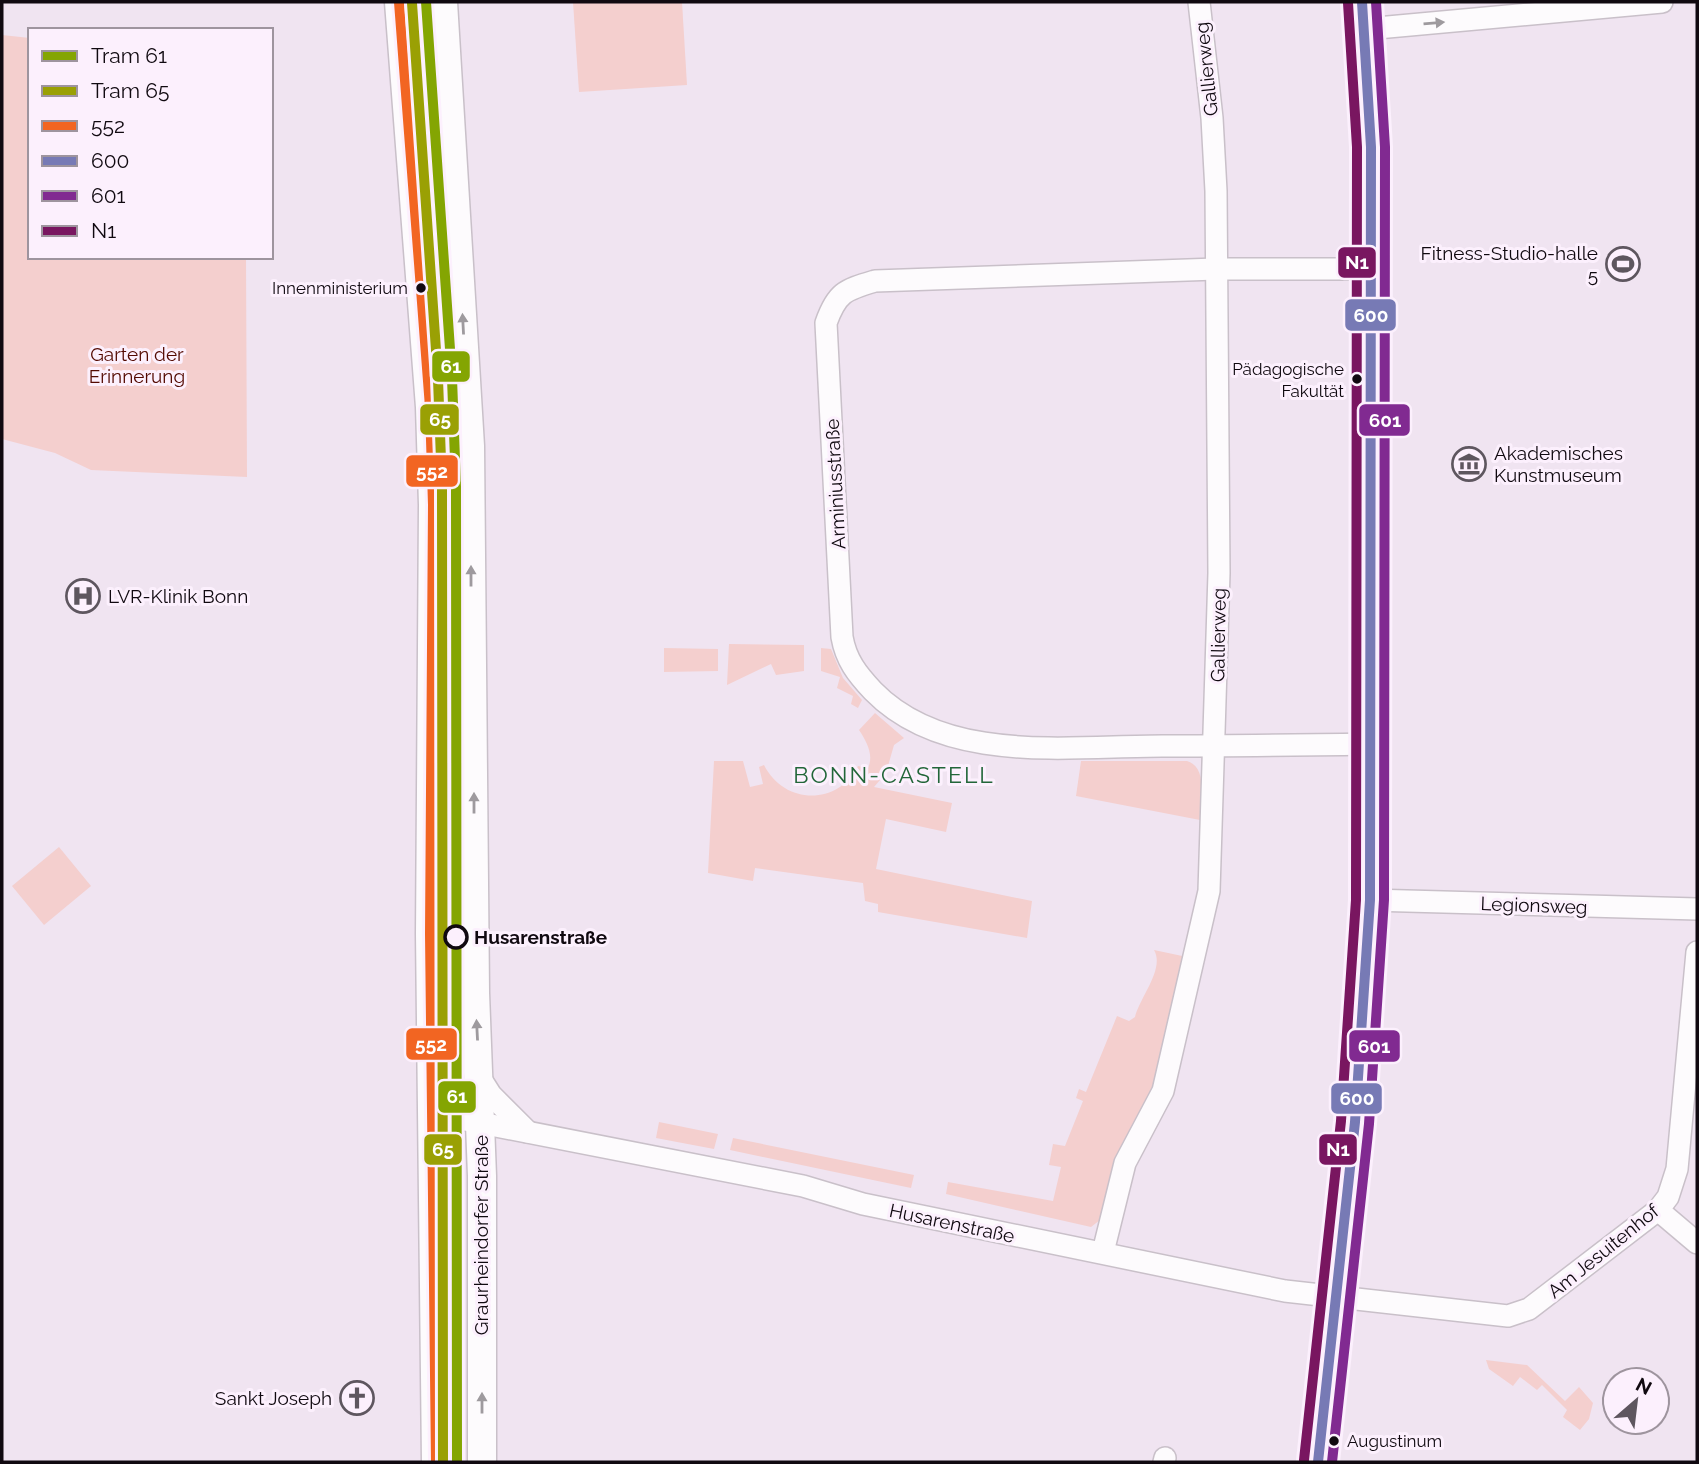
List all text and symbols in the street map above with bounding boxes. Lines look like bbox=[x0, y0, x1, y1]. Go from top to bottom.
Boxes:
one-way arrow bbox=[1423, 17, 1445, 28]
street label: Gallierweg bbox=[1190, 21, 1222, 117]
legend bbox=[28, 28, 273, 259]
text: Tram 61 bbox=[91, 43, 167, 68]
text: Tram 65 bbox=[91, 78, 169, 103]
text: 552 bbox=[91, 113, 125, 138]
text: 600 bbox=[91, 148, 129, 173]
text: 601 bbox=[91, 183, 126, 208]
text: N1 bbox=[91, 218, 116, 243]
place label: Fitness-Studio-halle 5 bbox=[1420, 242, 1598, 286]
sports icon: Fitness-Studio-halle 5 bbox=[1604, 245, 1642, 283]
line badge: N1 bbox=[1337, 246, 1377, 279]
text: N1 bbox=[1345, 251, 1369, 273]
place label: Innenministerium bbox=[272, 278, 408, 298]
marker: Innenministerium bbox=[414, 281, 428, 295]
line badge: 600 bbox=[1344, 298, 1397, 332]
text: 600 bbox=[1354, 304, 1388, 326]
one-way arrow bbox=[457, 313, 468, 335]
park label: Garten der Erinnerung bbox=[89, 343, 185, 387]
line badge: 61 bbox=[431, 350, 471, 383]
text: 61 bbox=[441, 355, 461, 377]
place label: Pädagogische Fakultät bbox=[1232, 359, 1344, 401]
marker: Pädagogische Fakultät bbox=[1350, 372, 1364, 386]
line badge: 65 bbox=[419, 403, 460, 436]
line badge: 601 bbox=[1358, 403, 1411, 437]
text: 65 bbox=[429, 408, 451, 430]
text: 601 bbox=[1369, 409, 1401, 431]
street label: Arminiusstraße bbox=[821, 418, 849, 550]
place label: Akademisches Kunstmuseum bbox=[1494, 442, 1623, 486]
museum icon: Akademisches Kunstmuseum bbox=[1450, 445, 1488, 483]
line badge: 552 bbox=[405, 454, 459, 488]
text: 552 bbox=[416, 460, 448, 482]
one-way arrow bbox=[466, 564, 477, 586]
hospital icon: LVR-Klinik Bonn bbox=[64, 577, 102, 615]
place label: LVR-Klinik Bonn bbox=[108, 585, 248, 607]
street label: Gallierweg bbox=[1206, 588, 1230, 682]
district label: BONN-CASTELL bbox=[793, 761, 995, 788]
one-way arrow bbox=[468, 792, 480, 814]
street label: Legionsweg bbox=[1480, 892, 1588, 918]
marker: Husarenstraße bbox=[444, 925, 468, 949]
place label: Husarenstraße bbox=[474, 926, 607, 948]
one-way arrow bbox=[471, 1019, 482, 1041]
line badge: 552 bbox=[405, 1027, 458, 1061]
line badge: 601 bbox=[1348, 1029, 1401, 1063]
text: 552 bbox=[415, 1033, 447, 1055]
text: 601 bbox=[1358, 1035, 1390, 1057]
line badge: 61 bbox=[437, 1080, 477, 1114]
line badge: 600 bbox=[1330, 1082, 1383, 1115]
text: 61 bbox=[447, 1085, 467, 1107]
text: 600 bbox=[1340, 1087, 1374, 1109]
line badge: 65 bbox=[423, 1133, 463, 1166]
line badge: N1 bbox=[1318, 1133, 1358, 1166]
street label: Graurheindorfer Straße bbox=[470, 1135, 492, 1335]
text: 65 bbox=[432, 1138, 454, 1160]
text: N1 bbox=[1326, 1138, 1350, 1160]
street label: Husarenstraße bbox=[887, 1199, 1017, 1247]
street label: Am Jesuitenhof bbox=[1543, 1199, 1663, 1302]
north arrow bbox=[1601, 1366, 1671, 1436]
text: N bbox=[1632, 1373, 1656, 1399]
church icon: Sankt Joseph bbox=[338, 1379, 376, 1417]
place label: Sankt Joseph bbox=[215, 1387, 332, 1409]
one-way arrow bbox=[476, 1392, 488, 1414]
place label: Augustinum bbox=[1347, 1431, 1442, 1451]
marker: Augustinum bbox=[1327, 1434, 1341, 1448]

